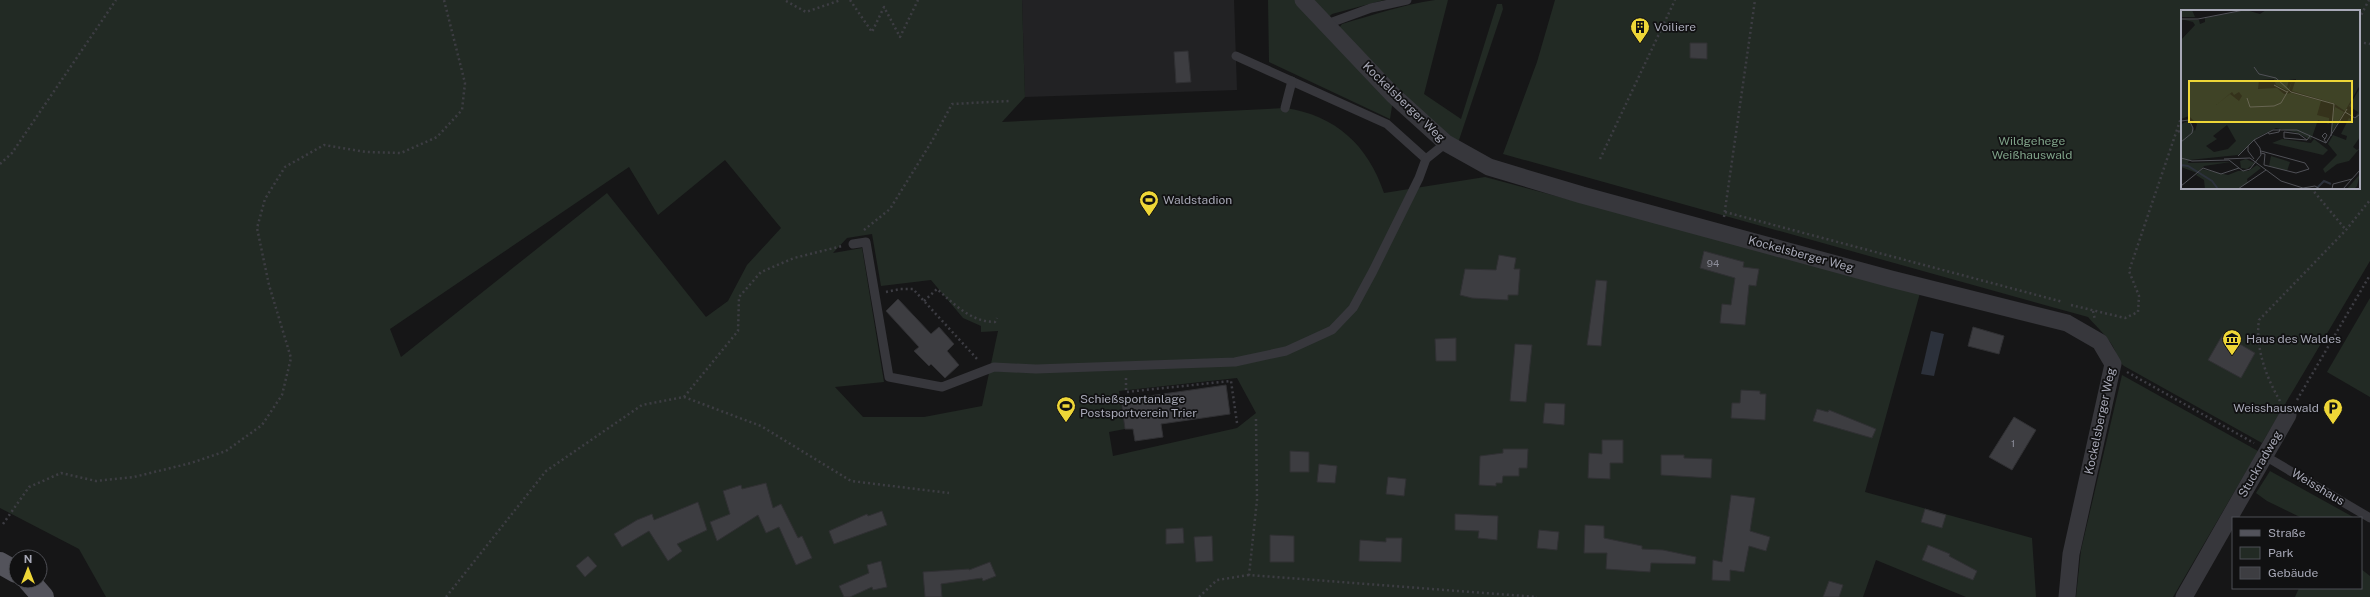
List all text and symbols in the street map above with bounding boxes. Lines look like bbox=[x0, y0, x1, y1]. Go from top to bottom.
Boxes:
inset map bbox=[2181, 10, 2360, 189]
building icon: Voiliere bbox=[1629, 16, 1651, 44]
place label: Voiliere bbox=[1654, 20, 1696, 34]
street label: Kockelsberger Weg bbox=[1360, 59, 1448, 145]
park label: Wildgehege Weißhauswald bbox=[1992, 134, 2072, 162]
sports icon: Waldstadion bbox=[1138, 189, 1160, 217]
place label: Waldstadion bbox=[1163, 193, 1232, 207]
street label: Kockelsberger Weg bbox=[1747, 233, 1855, 275]
house number: 94 bbox=[1707, 257, 1719, 269]
museum icon: Haus des Waldes bbox=[2221, 328, 2243, 356]
place label: Haus des Waldes bbox=[2246, 332, 2341, 346]
street label: Kockelsberger Weg bbox=[2082, 366, 2118, 476]
place label: Schießsportanlage Postsportverein Trier bbox=[1080, 392, 1197, 420]
sports icon: Schießsportanlage Postsportverein Trier bbox=[1055, 395, 1077, 423]
parking icon: Weisshauswald bbox=[2322, 397, 2344, 425]
place label: Weisshauswald bbox=[2233, 401, 2319, 415]
street label: Stuckradweg bbox=[2235, 428, 2285, 500]
house number: 1 bbox=[2011, 437, 2015, 449]
street label: Weisshaus bbox=[2289, 466, 2347, 508]
legend bbox=[2232, 517, 2362, 589]
text: Straße bbox=[2268, 526, 2306, 540]
text: Park bbox=[2268, 546, 2294, 560]
north arrow bbox=[8, 549, 48, 589]
text: N bbox=[24, 553, 32, 565]
text: Gebäude bbox=[2268, 566, 2318, 580]

